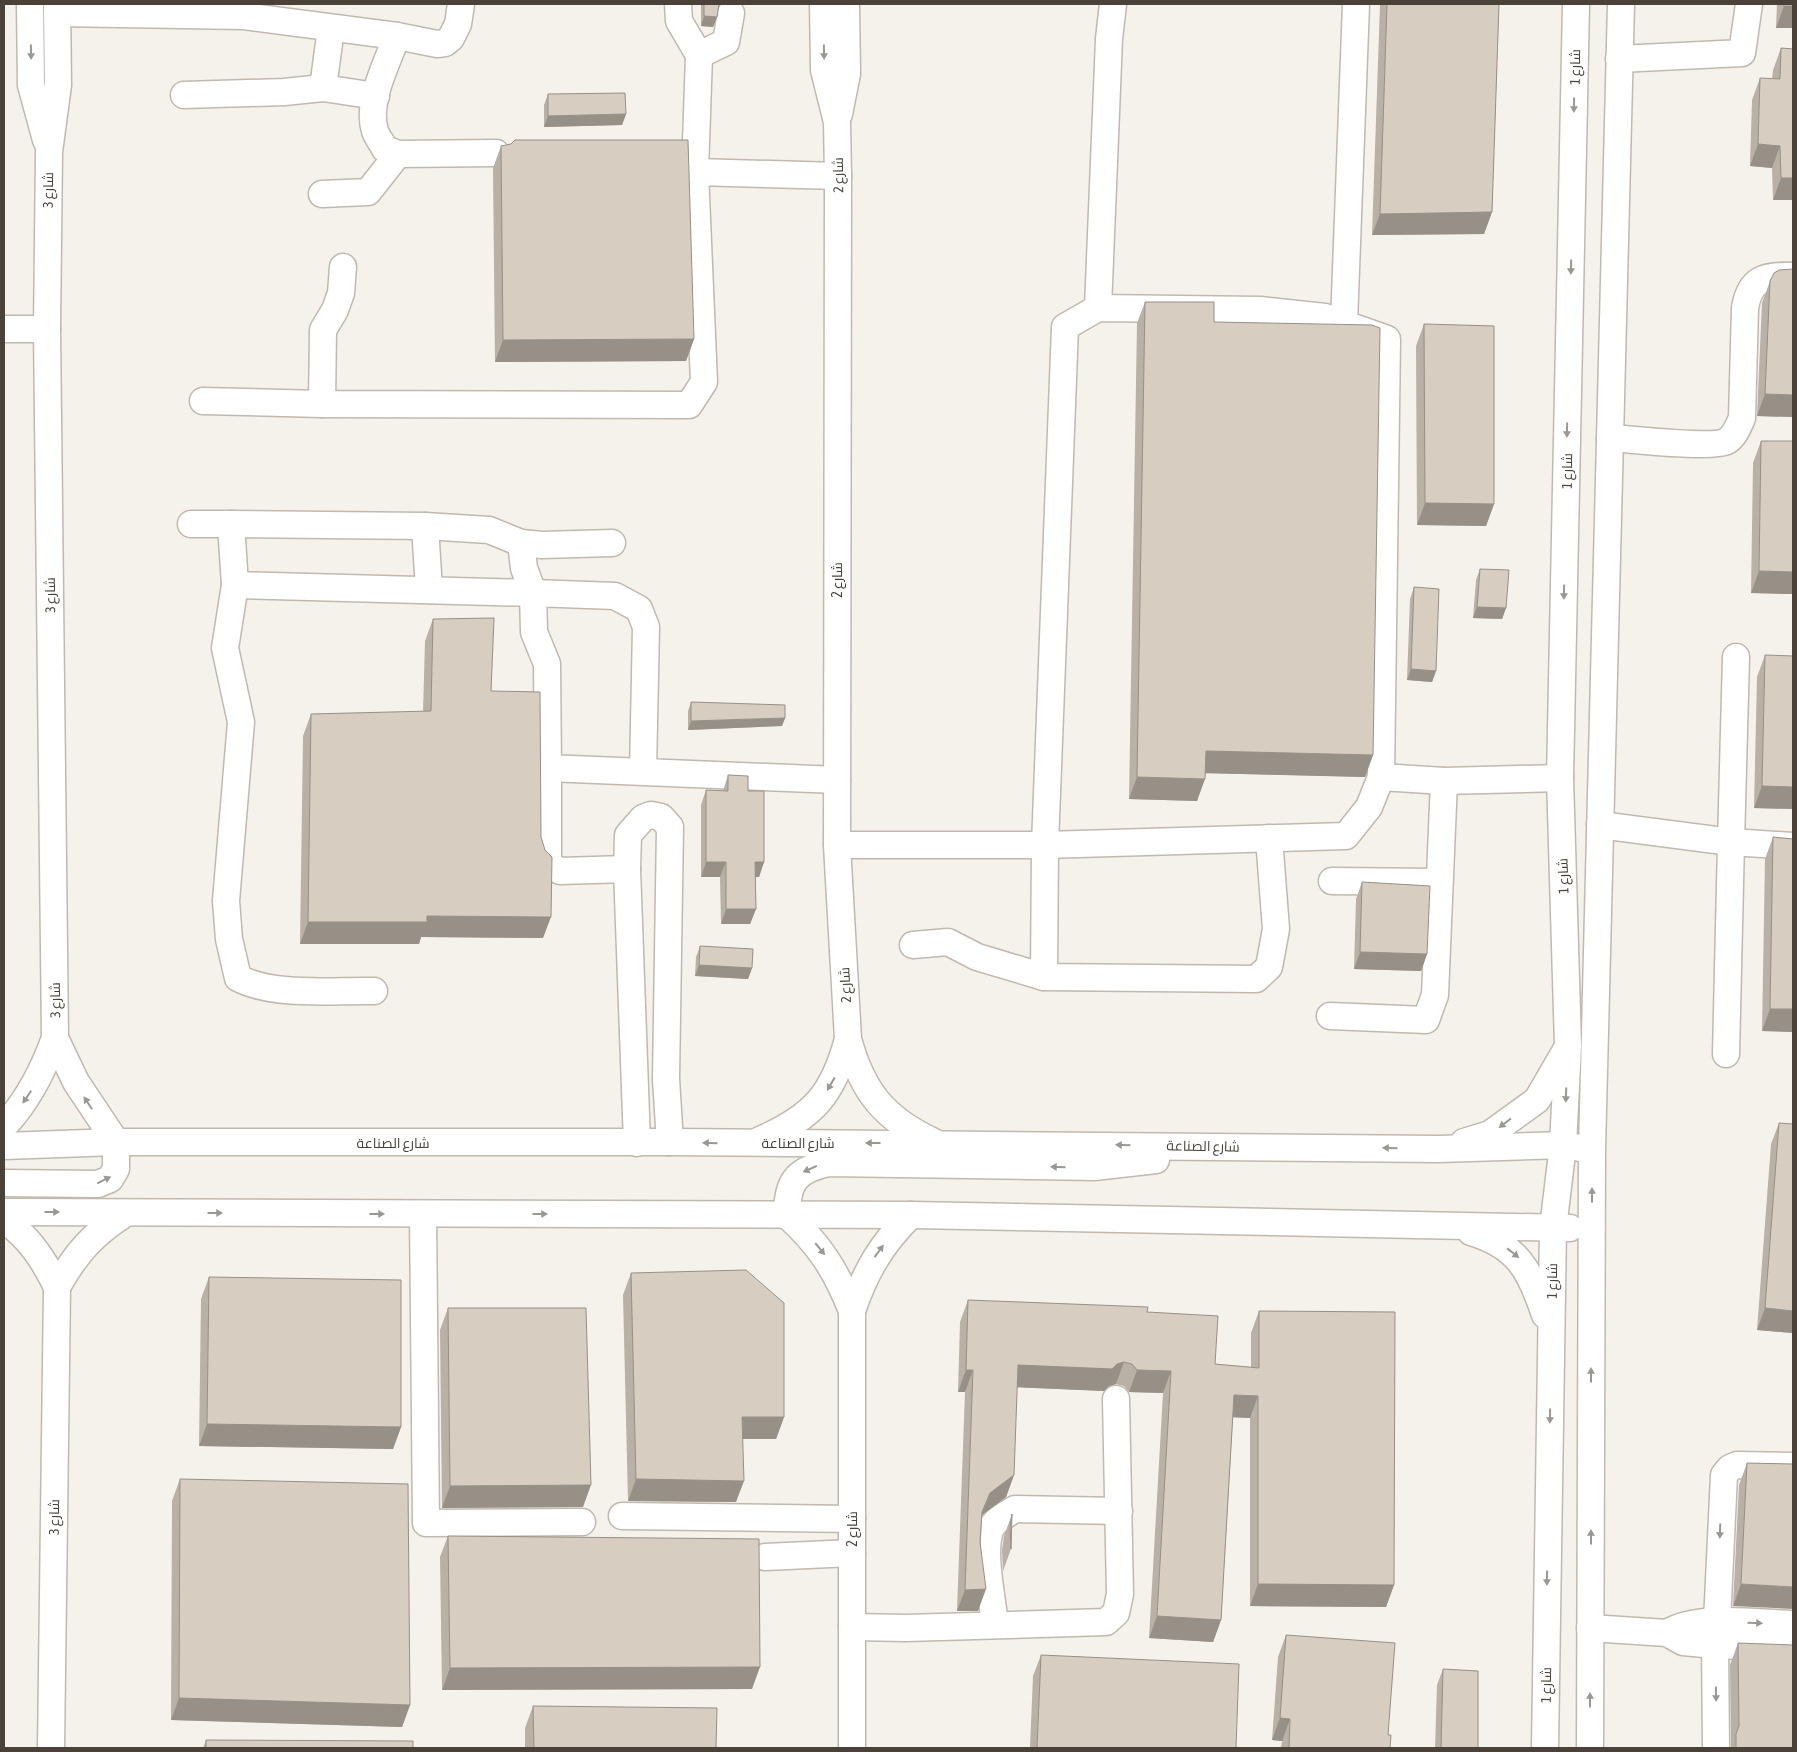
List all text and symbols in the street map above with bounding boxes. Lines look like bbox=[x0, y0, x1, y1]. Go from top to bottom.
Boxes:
one-way arrow bbox=[27, 45, 35, 61]
one-way arrow bbox=[820, 45, 828, 61]
street label: شارع 1 bbox=[1567, 49, 1584, 85]
one-way arrow bbox=[1570, 97, 1578, 113]
street label: شارع 2 bbox=[830, 157, 847, 193]
street label: شارع 3 bbox=[40, 172, 57, 208]
one-way arrow bbox=[1566, 260, 1574, 276]
one-way arrow bbox=[1563, 422, 1571, 438]
street label: شارع 1 bbox=[1559, 453, 1576, 489]
street label: شارع 2 bbox=[829, 562, 846, 598]
street label: شارع 3 bbox=[42, 577, 59, 613]
one-way arrow bbox=[1560, 585, 1568, 601]
street label: شارع 1 bbox=[1554, 858, 1573, 894]
street label: شارع 2 bbox=[836, 967, 855, 1003]
street label: شارع 3 bbox=[47, 982, 64, 1018]
one-way arrow bbox=[827, 1077, 835, 1091]
one-way arrow bbox=[1561, 1087, 1569, 1103]
one-way arrow bbox=[22, 1091, 32, 1104]
one-way arrow bbox=[83, 1096, 93, 1109]
one-way arrow bbox=[1499, 1117, 1512, 1128]
street label: شارع الصناعة bbox=[356, 1135, 430, 1152]
street label: شارع الصناعة bbox=[761, 1135, 835, 1152]
street label: شارع الصناعة bbox=[1166, 1137, 1240, 1156]
one-way arrow bbox=[702, 1138, 718, 1146]
one-way arrow bbox=[864, 1139, 880, 1147]
one-way arrow bbox=[1114, 1141, 1130, 1149]
one-way arrow bbox=[1382, 1144, 1398, 1152]
one-way arrow bbox=[1050, 1163, 1066, 1171]
one-way arrow bbox=[802, 1165, 817, 1174]
one-way arrow bbox=[96, 1176, 111, 1184]
one-way arrow bbox=[1588, 1186, 1596, 1202]
one-way arrow bbox=[45, 1209, 61, 1217]
one-way arrow bbox=[207, 1209, 223, 1217]
one-way arrow bbox=[370, 1210, 386, 1218]
one-way arrow bbox=[532, 1210, 548, 1218]
one-way arrow bbox=[815, 1243, 826, 1256]
one-way arrow bbox=[874, 1244, 884, 1258]
one-way arrow bbox=[1506, 1248, 1519, 1259]
street label: شارع 1 bbox=[1544, 1263, 1561, 1299]
one-way arrow bbox=[1587, 1366, 1595, 1382]
one-way arrow bbox=[1546, 1408, 1554, 1424]
street label: شارع 3 bbox=[46, 1499, 63, 1535]
street label: شارع 2 bbox=[844, 1511, 861, 1547]
one-way arrow bbox=[1716, 1523, 1724, 1539]
one-way arrow bbox=[1587, 1529, 1595, 1545]
one-way arrow bbox=[1543, 1571, 1551, 1587]
one-way arrow bbox=[1747, 1619, 1763, 1627]
street label: شارع 1 bbox=[1538, 1667, 1555, 1703]
one-way arrow bbox=[1712, 1686, 1720, 1702]
one-way arrow bbox=[1586, 1691, 1594, 1707]

